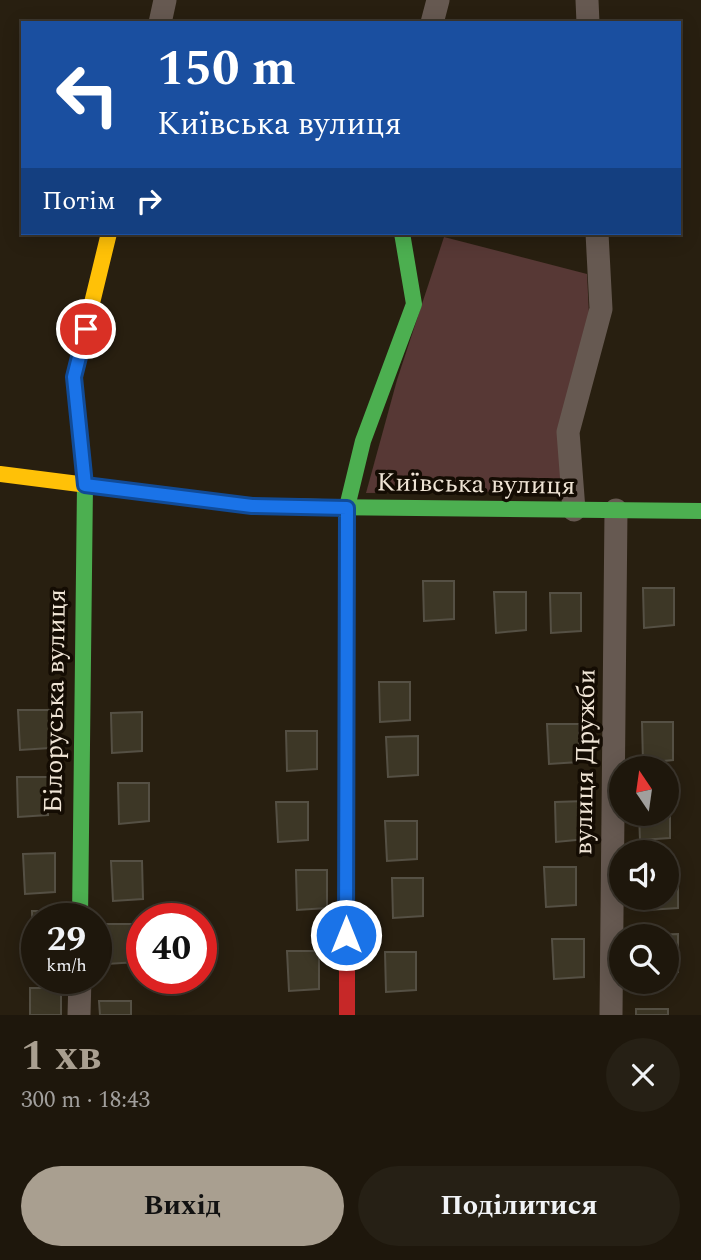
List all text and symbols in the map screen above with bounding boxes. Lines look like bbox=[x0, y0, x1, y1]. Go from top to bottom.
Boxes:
text: 150 m bbox=[157, 32, 296, 107]
icon: left bbox=[42, 49, 133, 140]
text: Київська вулиця bbox=[157, 100, 402, 149]
text: Потім bbox=[42, 181, 116, 221]
icon: right bbox=[130, 182, 168, 220]
pin bbox=[56, 299, 116, 359]
icon: arrive bbox=[67, 310, 105, 348]
street label: Київська вулиця bbox=[376, 462, 576, 506]
street label: Білоруська вулиця bbox=[33, 589, 77, 813]
street label: вулиця Дружби bbox=[563, 668, 607, 856]
north arrow bbox=[609, 756, 679, 826]
map controls bbox=[609, 756, 679, 994]
button: sound bbox=[609, 840, 679, 910]
position arrow bbox=[309, 898, 383, 972]
speed limit sign: 40 bbox=[126, 903, 217, 994]
text: 29 bbox=[47, 913, 86, 966]
button: search bbox=[609, 924, 679, 994]
text: km/h bbox=[46, 952, 87, 979]
text: 1 хв bbox=[21, 1025, 101, 1088]
button: close bbox=[606, 1038, 680, 1112]
text: 300 m · 18:43 bbox=[21, 1083, 150, 1118]
button: Вихід bbox=[21, 1166, 344, 1246]
button: Поділитися bbox=[358, 1166, 680, 1246]

